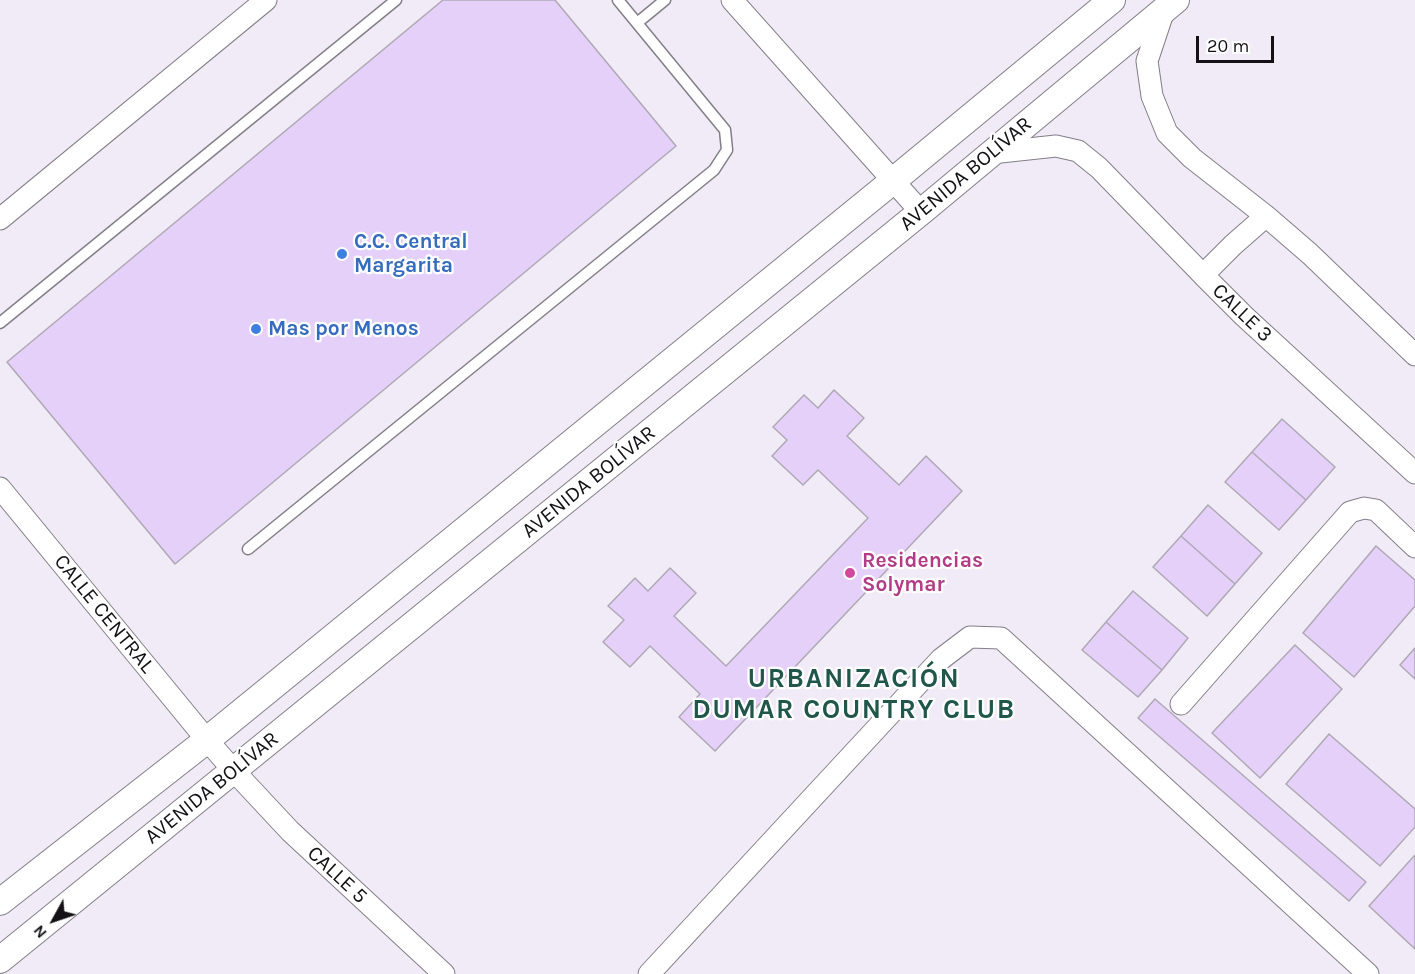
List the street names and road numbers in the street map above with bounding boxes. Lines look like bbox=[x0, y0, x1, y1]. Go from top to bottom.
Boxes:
street label: AVENIDA BOLÍVAR bbox=[895, 111, 1037, 237]
street label: CALLE 3 bbox=[1207, 278, 1277, 348]
street label: AVENIDA BOLÍVAR bbox=[517, 420, 661, 544]
street label: CALLE CENTRAL bbox=[48, 549, 160, 679]
street label: AVENIDA BOLÍVAR bbox=[140, 726, 284, 850]
street label: CALLE 5 bbox=[302, 841, 372, 909]

